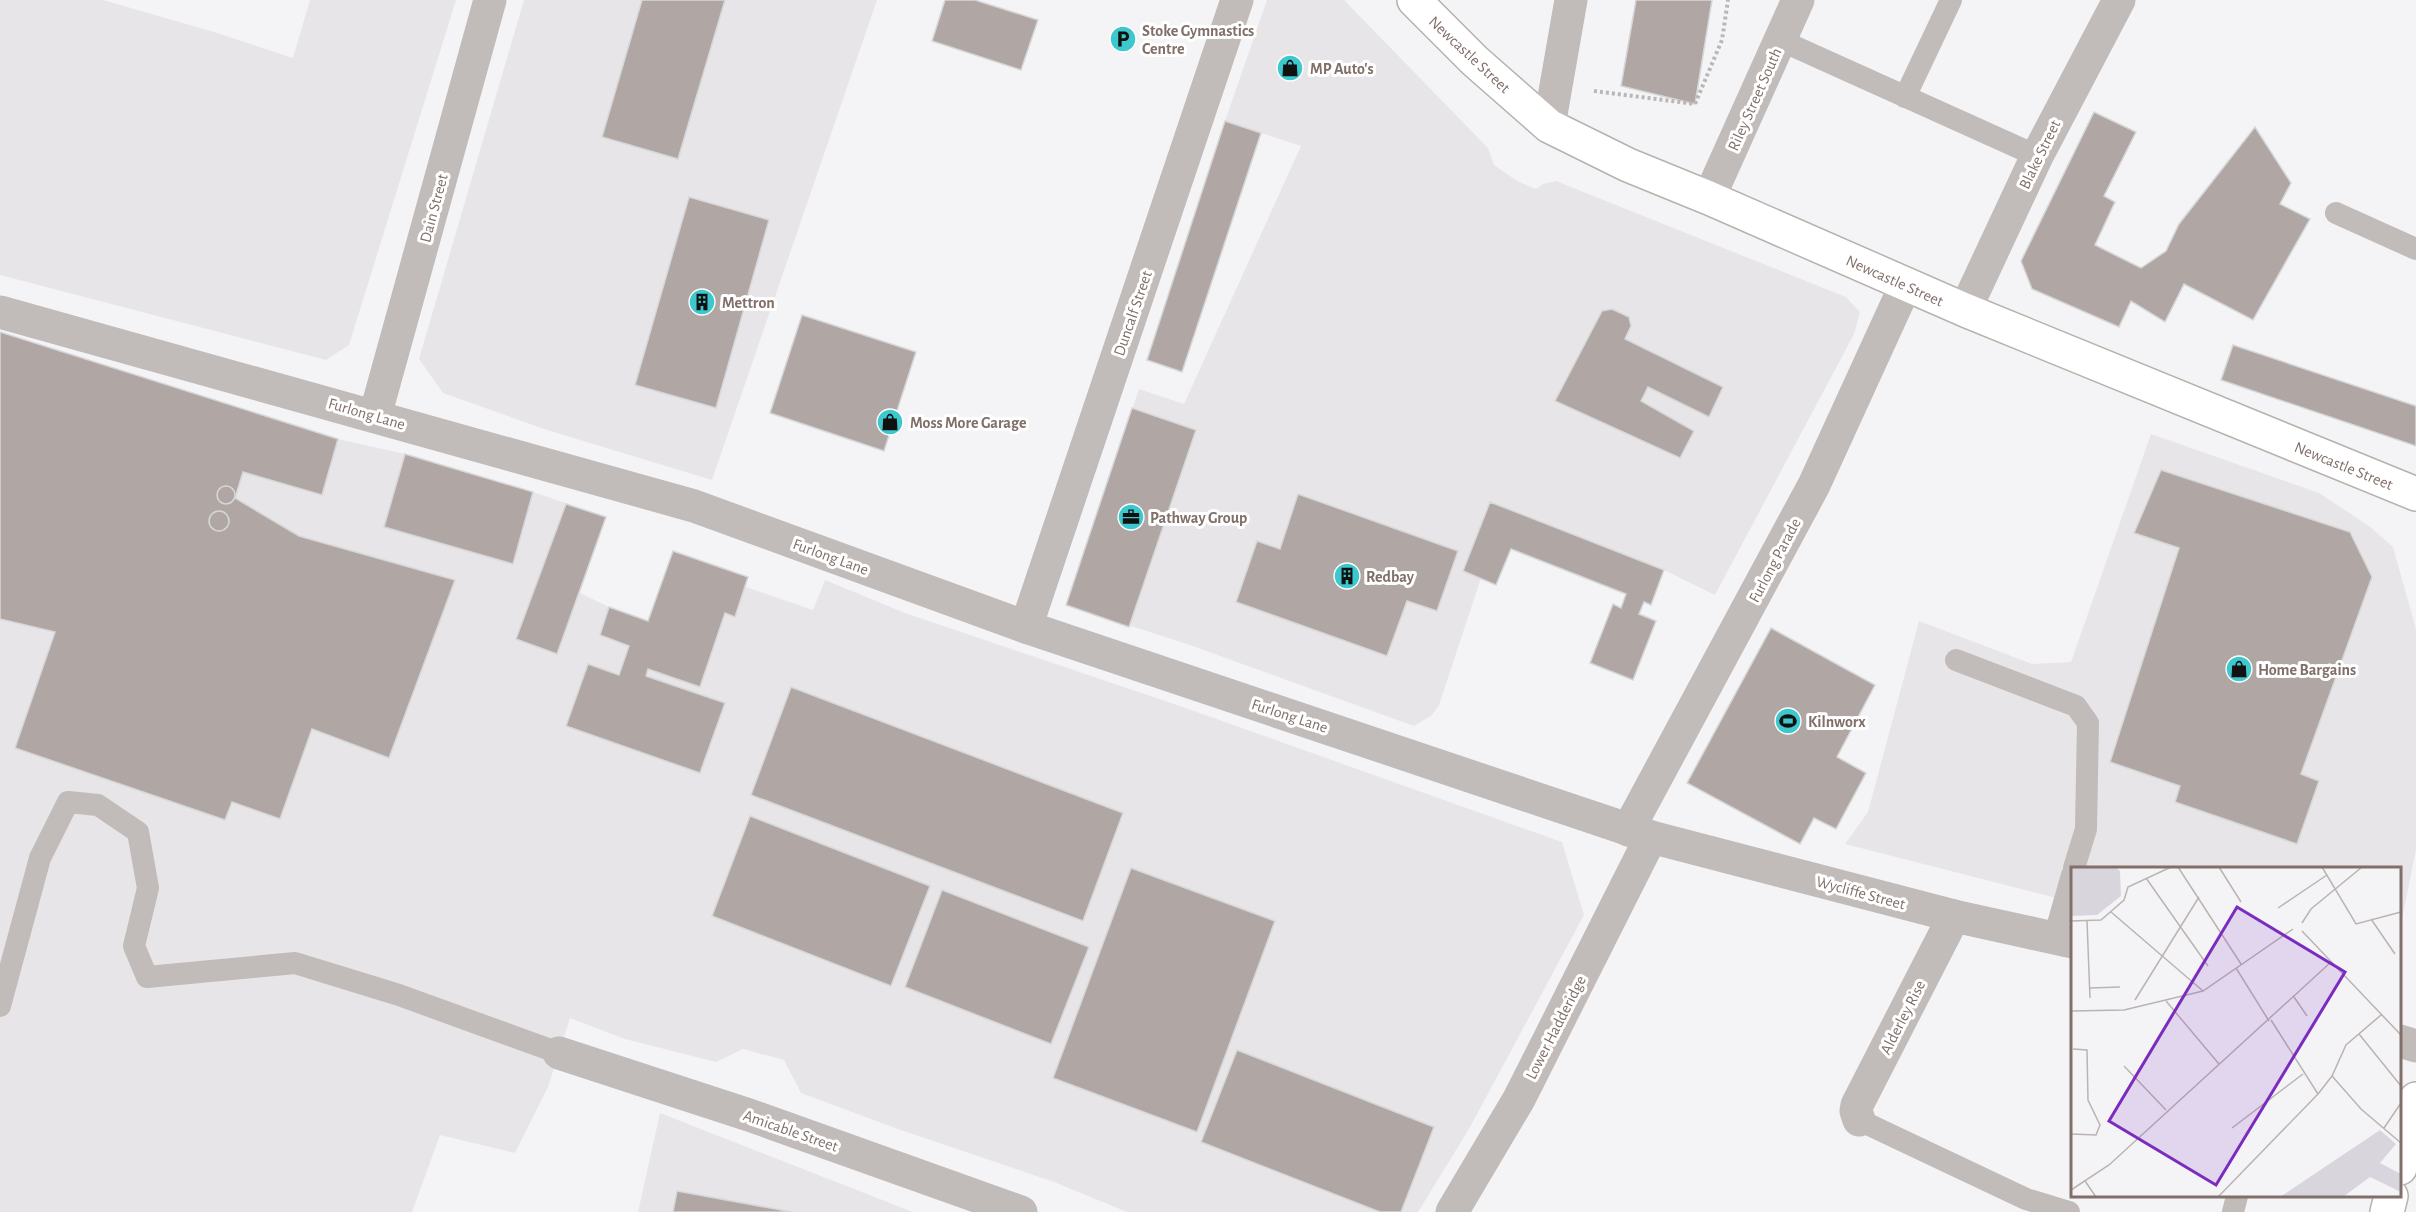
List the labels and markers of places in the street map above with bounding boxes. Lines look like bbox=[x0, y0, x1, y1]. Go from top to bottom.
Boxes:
place label: Stoke Gymnastics Centre bbox=[1142, 23, 1254, 57]
parking icon: Stoke Gymnastics Centre bbox=[1108, 24, 1138, 54]
shop icon: MP Auto's bbox=[1275, 53, 1305, 83]
place label: MP Auto's bbox=[1310, 61, 1374, 77]
building icon: Mettron bbox=[687, 287, 717, 317]
place label: Mettron bbox=[722, 295, 775, 311]
shop icon: Moss More Garage bbox=[875, 407, 905, 437]
place label: Moss More Garage bbox=[910, 415, 1027, 431]
office icon: Pathway Group bbox=[1116, 502, 1146, 532]
place label: Pathway Group bbox=[1150, 510, 1247, 527]
building icon: Redbay bbox=[1332, 561, 1362, 591]
place label: Redbay bbox=[1366, 569, 1415, 586]
shop icon: Home Bargains bbox=[2224, 654, 2254, 684]
place label: Home Bargains bbox=[2258, 662, 2356, 678]
sports icon: Kilnworx bbox=[1773, 706, 1803, 736]
place label: Kilnworx bbox=[1808, 714, 1866, 730]

